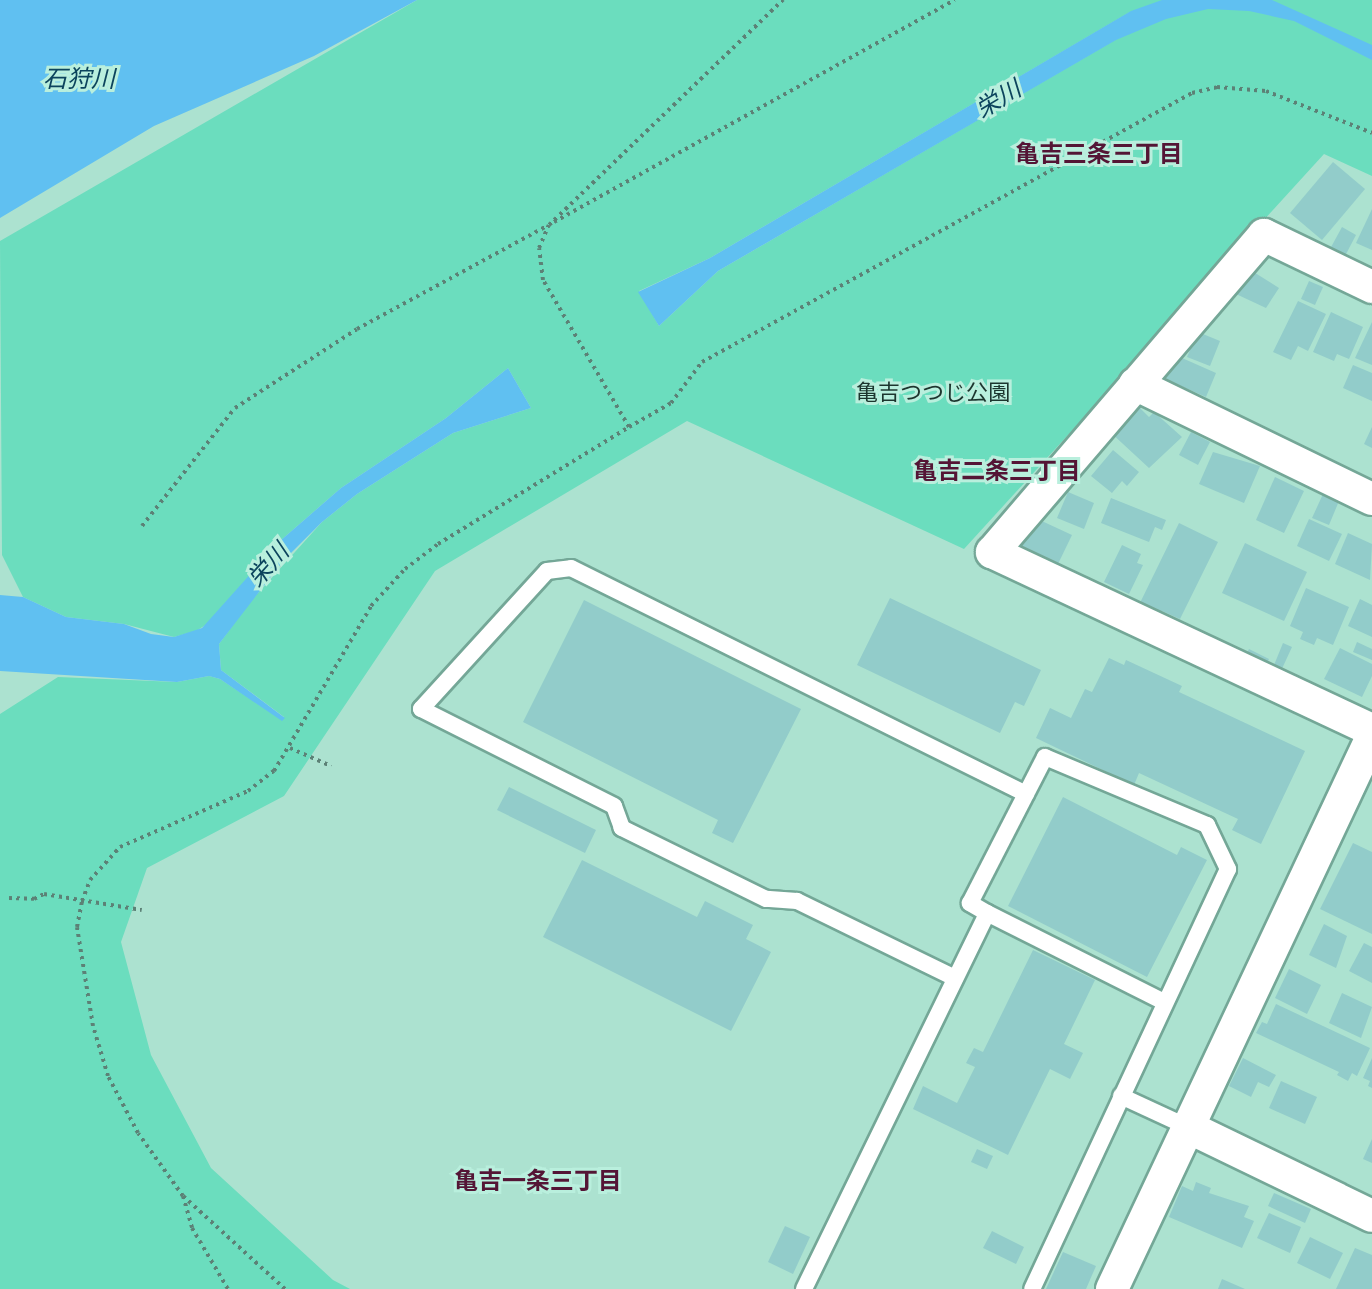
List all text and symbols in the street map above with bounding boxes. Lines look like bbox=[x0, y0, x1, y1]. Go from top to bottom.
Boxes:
water label: 石狩川 bbox=[43, 65, 115, 93]
water label: 栄川 bbox=[970, 74, 1026, 124]
district label: 亀吉三条三丁目 bbox=[1015, 140, 1183, 168]
park label: 亀吉つつじ公園 bbox=[856, 380, 1010, 406]
district label: 亀吉二条三丁目 bbox=[913, 457, 1081, 485]
water label: 栄川 bbox=[241, 538, 295, 592]
district label: 亀吉一条三丁目 bbox=[454, 1167, 622, 1195]

